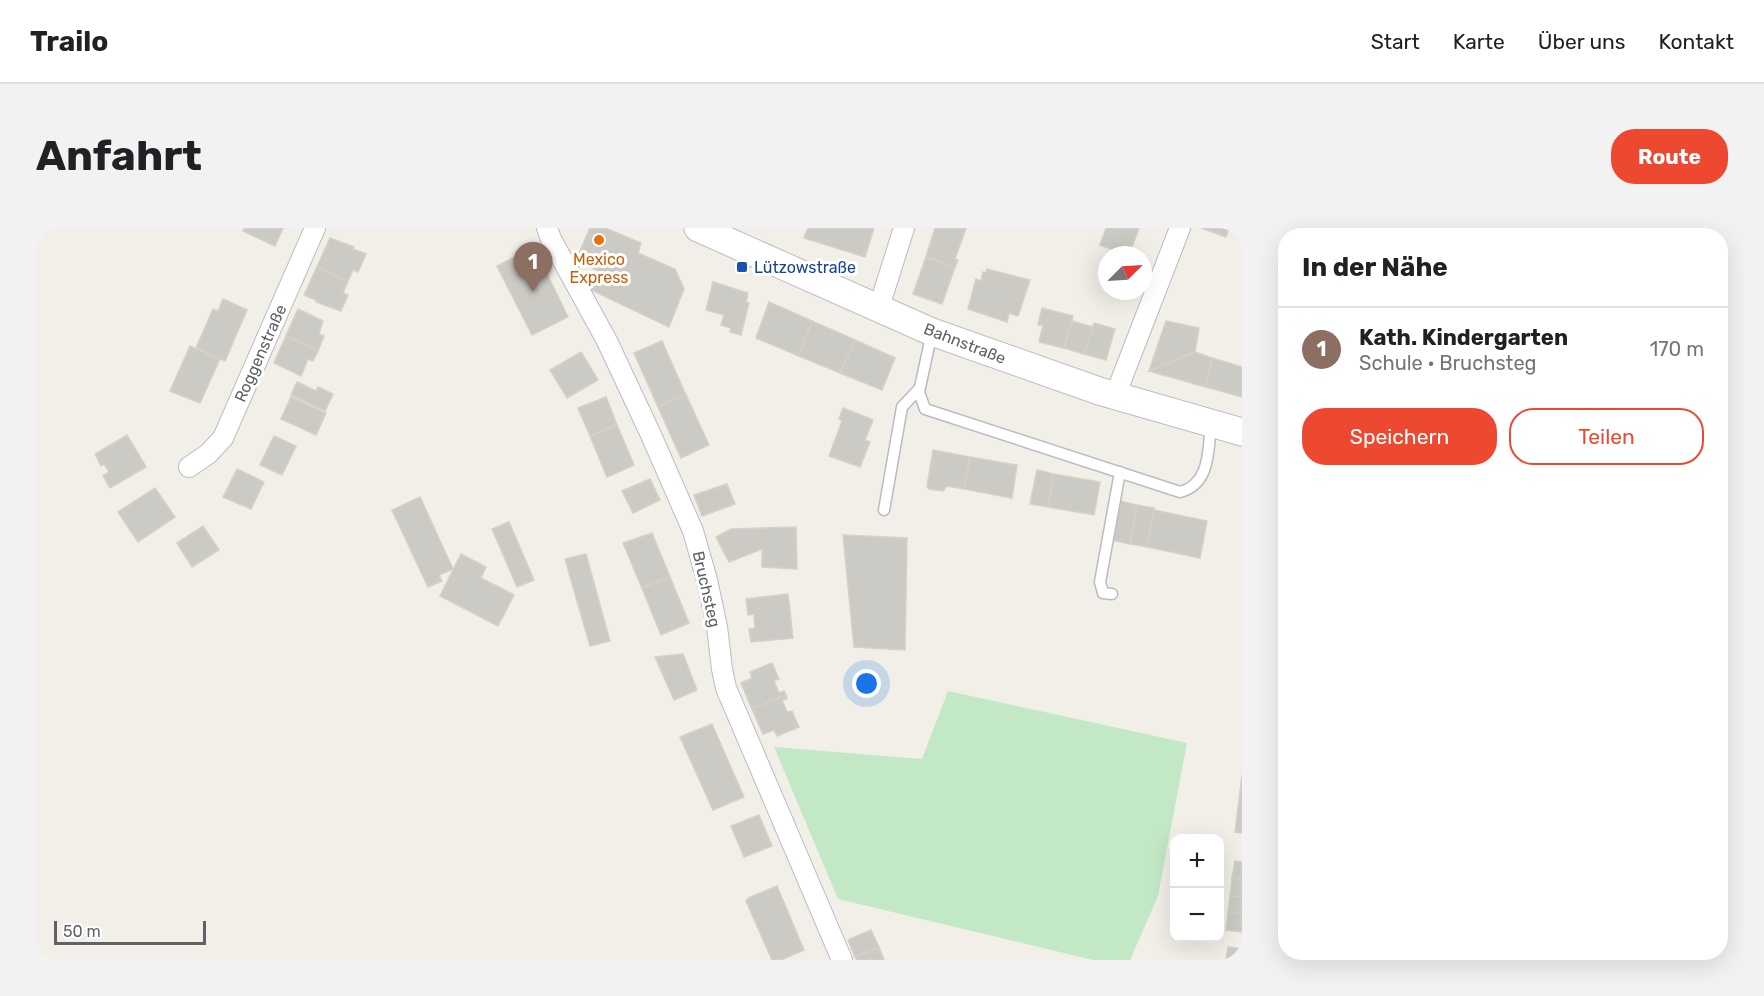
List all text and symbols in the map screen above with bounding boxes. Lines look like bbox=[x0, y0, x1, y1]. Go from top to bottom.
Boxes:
text: Trailo bbox=[30, 25, 108, 58]
text: Start bbox=[1371, 29, 1420, 54]
text: Karte bbox=[1453, 29, 1505, 54]
text: Über uns bbox=[1538, 29, 1626, 54]
text: Kontakt bbox=[1659, 29, 1734, 54]
button: Route bbox=[1611, 129, 1728, 184]
text: Anfahrt bbox=[36, 131, 202, 181]
marker: Mexico Express bbox=[592, 233, 606, 247]
pin: 1 bbox=[514, 242, 552, 292]
north arrow bbox=[1098, 246, 1152, 300]
place label: Mexico Express bbox=[569, 250, 629, 287]
text: In der Nähe bbox=[1302, 252, 1448, 283]
place label: Lützowstraße bbox=[754, 258, 856, 277]
marker: Lützowstraße bbox=[735, 260, 749, 274]
street label: Roggenstraße bbox=[230, 301, 290, 405]
street label: Bahnstraße bbox=[921, 319, 1009, 368]
text: Kath. Kindergarten bbox=[1359, 324, 1568, 351]
text: 1 bbox=[1317, 337, 1326, 361]
text: 170 m bbox=[1650, 337, 1704, 361]
text: Schule · Bruchsteg bbox=[1359, 351, 1537, 375]
button: Speichern bbox=[1302, 408, 1497, 465]
button: Teilen bbox=[1509, 408, 1704, 465]
street label: Bruchsteg bbox=[688, 549, 725, 629]
your location bbox=[852, 669, 881, 698]
map controls bbox=[1170, 834, 1224, 942]
button: + bbox=[1170, 834, 1224, 888]
button: − bbox=[1170, 888, 1224, 942]
scale bar bbox=[54, 918, 206, 946]
text: 50 m bbox=[63, 922, 101, 941]

